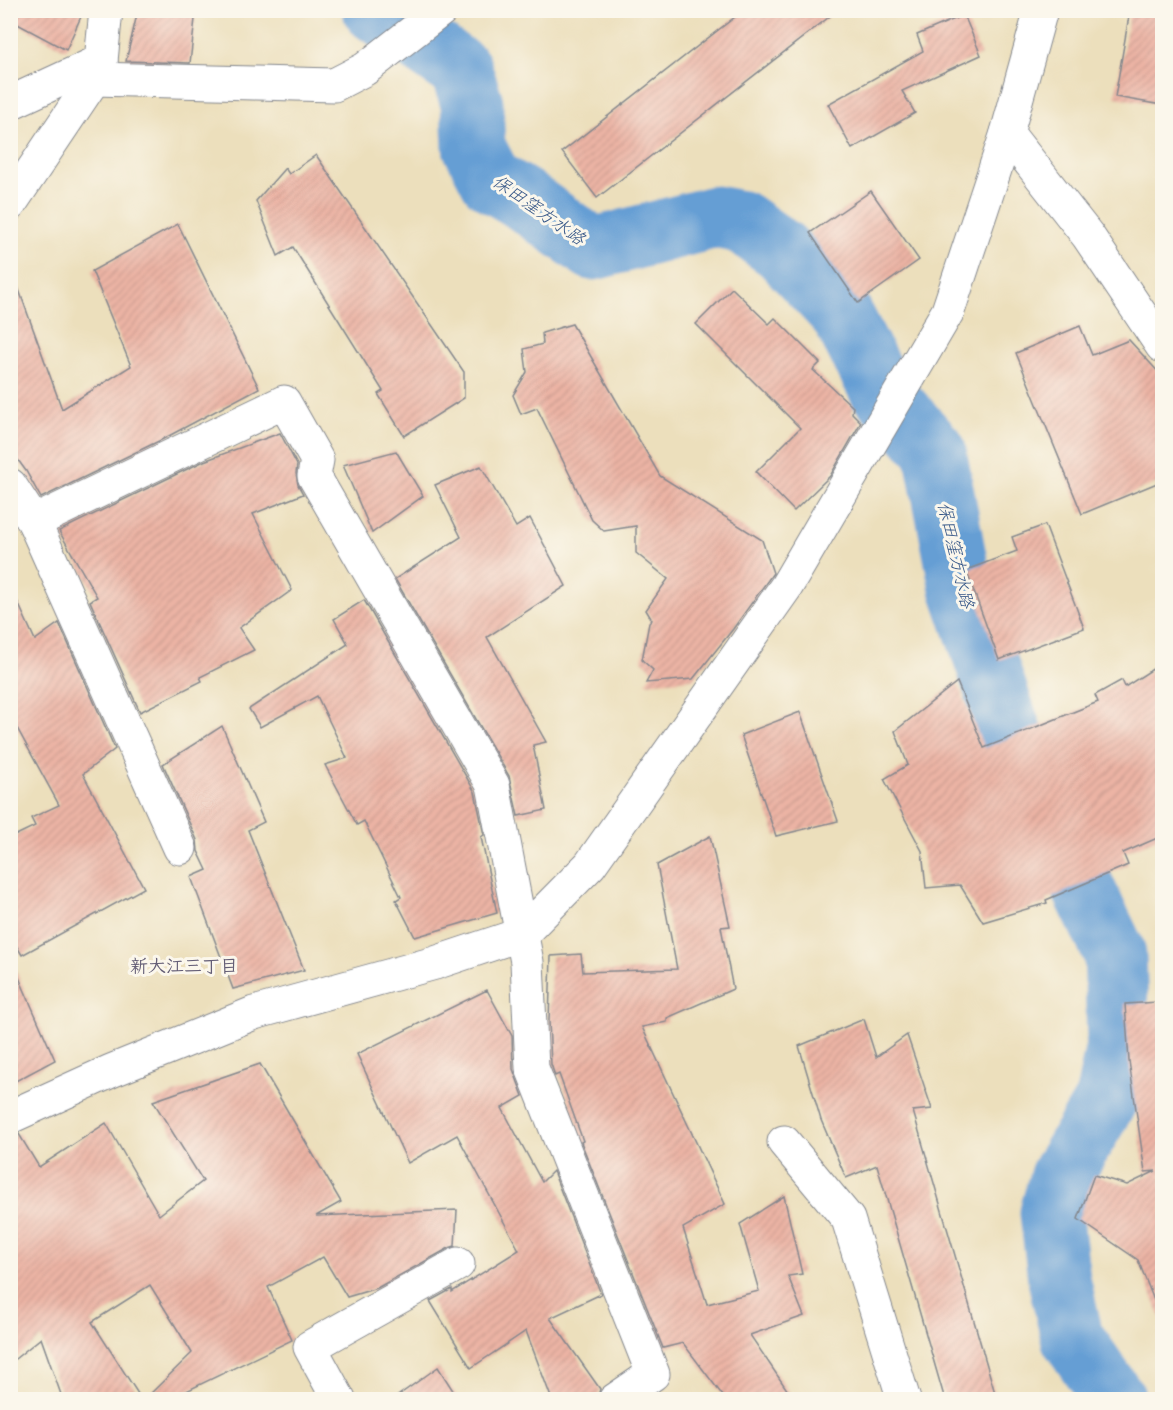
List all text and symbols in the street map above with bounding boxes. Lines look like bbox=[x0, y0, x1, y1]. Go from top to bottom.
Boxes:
water label: 保田窪方水路 bbox=[488, 169, 591, 251]
water label: 保田窪方水路 bbox=[932, 500, 980, 611]
district label: 新大江三丁目 bbox=[130, 954, 238, 978]

